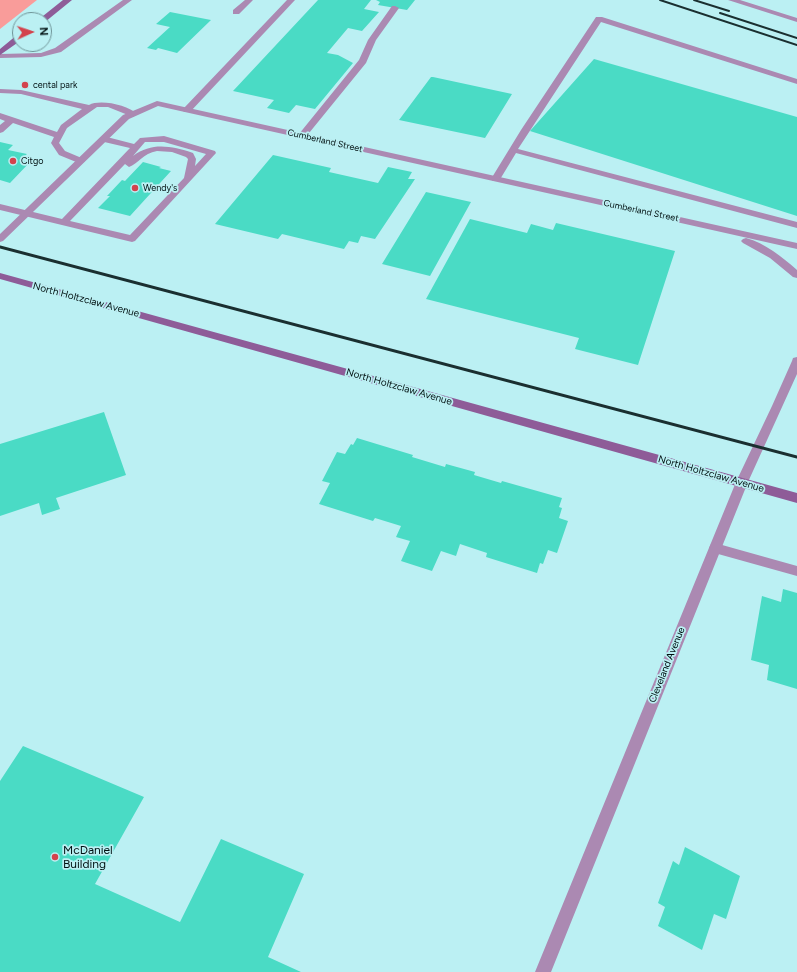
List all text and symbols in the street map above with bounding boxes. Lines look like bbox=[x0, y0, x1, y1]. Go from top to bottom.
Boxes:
north arrow bbox=[12, 12, 52, 52]
text: N bbox=[37, 27, 50, 36]
marker: cental park bbox=[20, 80, 30, 90]
place label: cental park bbox=[33, 80, 77, 90]
street label: Cumberland Street bbox=[286, 127, 364, 155]
marker: Citgo bbox=[8, 156, 18, 166]
place label: Citgo bbox=[21, 156, 43, 166]
marker: Wendy's bbox=[130, 183, 140, 193]
place label: Wendy's bbox=[143, 183, 177, 193]
street label: Cumberland Street bbox=[602, 198, 680, 224]
street label: North Holtzclaw Avenue bbox=[31, 280, 141, 320]
street label: North Holtzclaw Avenue bbox=[345, 366, 453, 408]
street label: North Holtzclaw Avenue bbox=[657, 453, 765, 495]
street label: Cleveland Avenue bbox=[646, 626, 688, 704]
place label: McDaniel Building bbox=[63, 843, 113, 871]
marker: McDaniel Building bbox=[50, 852, 60, 862]

